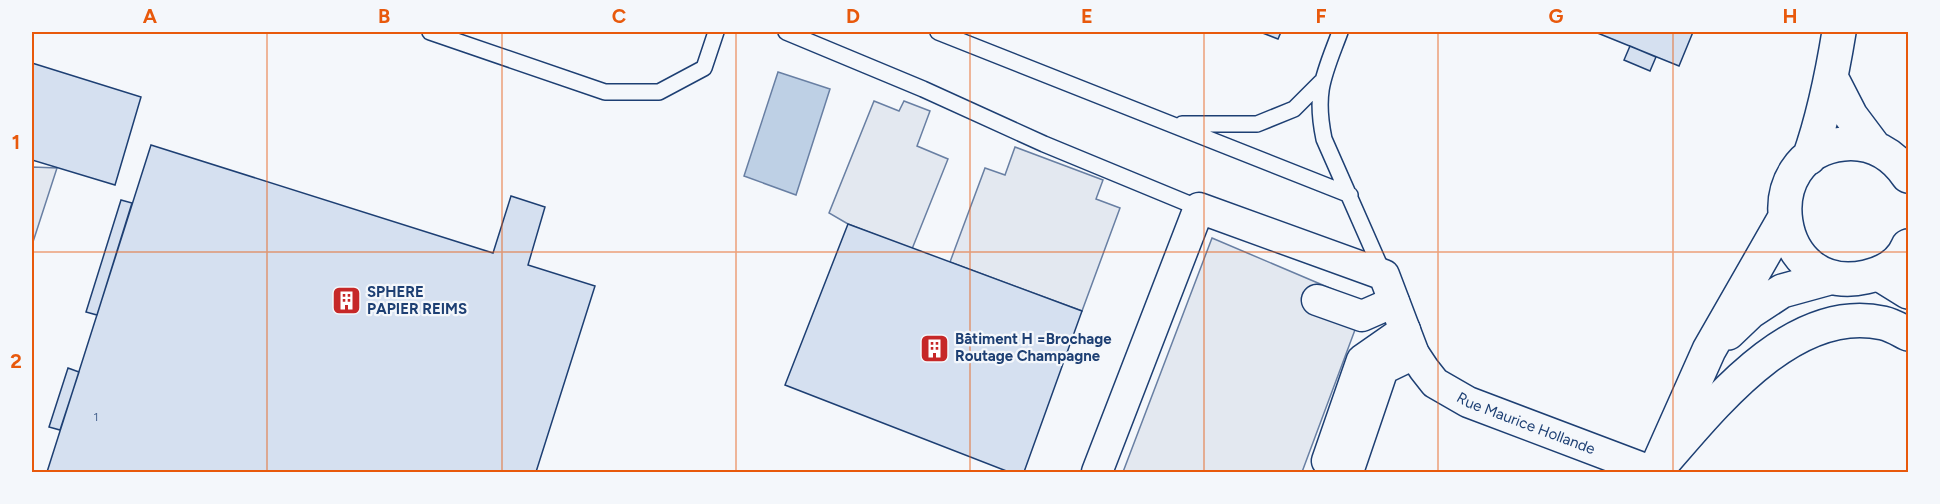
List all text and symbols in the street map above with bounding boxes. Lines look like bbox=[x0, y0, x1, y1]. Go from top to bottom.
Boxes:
text: A bbox=[143, 4, 158, 28]
text: B bbox=[378, 4, 390, 28]
text: C bbox=[612, 4, 626, 28]
text: D bbox=[846, 4, 860, 28]
text: E bbox=[1081, 4, 1093, 28]
text: F bbox=[1315, 4, 1327, 28]
text: G bbox=[1549, 4, 1564, 28]
text: H bbox=[1783, 4, 1798, 28]
text: 1 bbox=[12, 130, 20, 154]
place label: SPHERE PAPIER REIMS bbox=[367, 283, 467, 318]
building icon: SPHERE PAPIER REIMS bbox=[330, 285, 362, 317]
place label: Bâtiment H =Brochage Routage Champagne bbox=[955, 330, 1112, 365]
building icon: Bâtiment H =Brochage Routage Champagne bbox=[918, 332, 950, 364]
text: 2 bbox=[10, 349, 22, 373]
street label: Rue Maurice Hollande bbox=[1454, 388, 1598, 458]
house number: 1 bbox=[94, 410, 98, 424]

